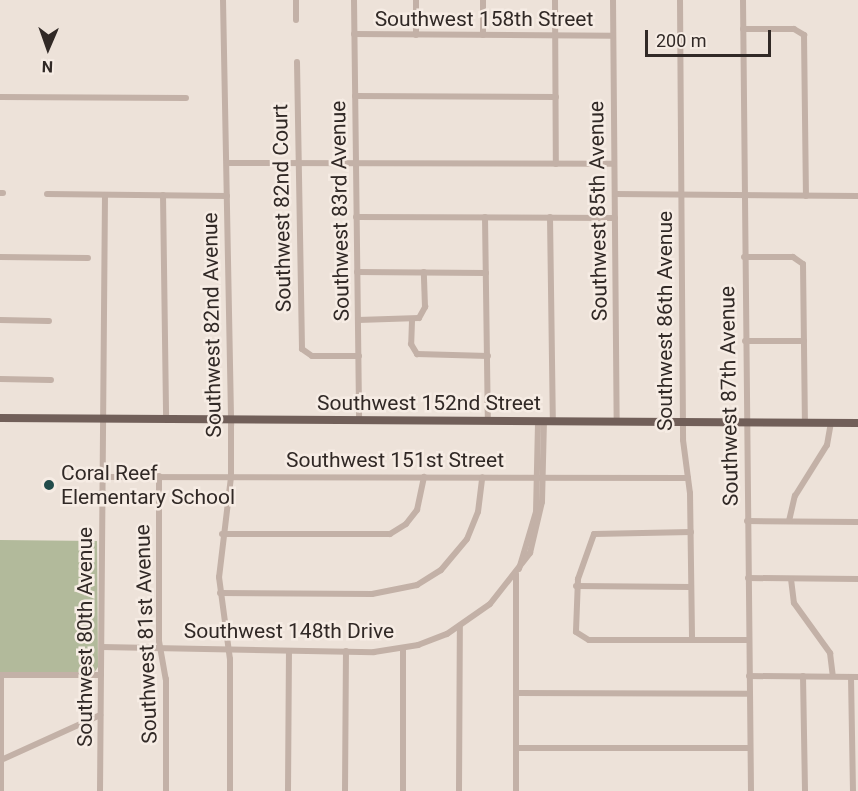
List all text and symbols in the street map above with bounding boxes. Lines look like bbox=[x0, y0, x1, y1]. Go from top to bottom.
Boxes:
street label: Southwest 158th Street bbox=[375, 6, 593, 32]
north arrow bbox=[18, 18, 78, 78]
scale bar bbox=[648, 18, 774, 56]
text: 200 m bbox=[656, 30, 707, 51]
text: N bbox=[41, 57, 53, 76]
street label: Southwest 83rd Avenue bbox=[325, 101, 355, 321]
street label: Southwest 85th Avenue bbox=[583, 101, 613, 321]
street label: Southwest 82nd Court bbox=[268, 104, 296, 312]
street label: Southwest 86th Avenue bbox=[652, 211, 678, 431]
street label: Southwest 82nd Avenue bbox=[197, 212, 227, 438]
street label: Southwest 87th Avenue bbox=[714, 286, 744, 506]
street label: Southwest 152nd Street bbox=[317, 390, 541, 416]
street label: Southwest 151st Street bbox=[286, 447, 504, 473]
place label: Coral Reef Elementary School bbox=[61, 460, 235, 510]
marker: Coral Reef Elementary School bbox=[42, 478, 56, 492]
street label: Southwest 81st Avenue bbox=[130, 524, 162, 744]
street label: Southwest 80th Avenue bbox=[72, 527, 98, 747]
street label: Southwest 148th Drive bbox=[184, 618, 394, 644]

